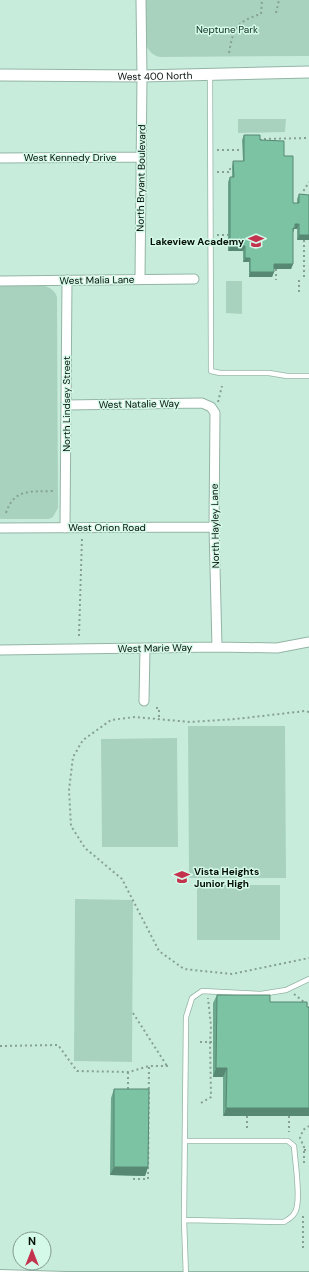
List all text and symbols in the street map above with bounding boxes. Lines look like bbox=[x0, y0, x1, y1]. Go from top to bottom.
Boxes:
park label: Neptune Park bbox=[196, 23, 258, 36]
street label: West 400 North bbox=[117, 68, 193, 83]
street label: North Bryant Boulevard bbox=[134, 124, 148, 232]
street label: West Kennedy Drive bbox=[24, 151, 117, 164]
school or university icon: Lakeview Academy bbox=[247, 232, 265, 250]
place label: Lakeview Academy bbox=[150, 235, 244, 248]
street label: West Malia Lane bbox=[59, 273, 135, 287]
street label: North Lindsey Street bbox=[60, 356, 73, 452]
street label: West Natalie Way bbox=[98, 397, 180, 411]
street label: North Hayley Lane bbox=[208, 483, 222, 568]
street label: West Orion Road bbox=[68, 521, 146, 534]
street label: West Marie Way bbox=[118, 641, 193, 655]
place label: Vista Heights Junior High bbox=[194, 865, 259, 890]
school or university icon: Vista Heights Junior High bbox=[173, 868, 191, 886]
north arrow bbox=[12, 1231, 52, 1271]
text: N bbox=[28, 1234, 36, 1248]

